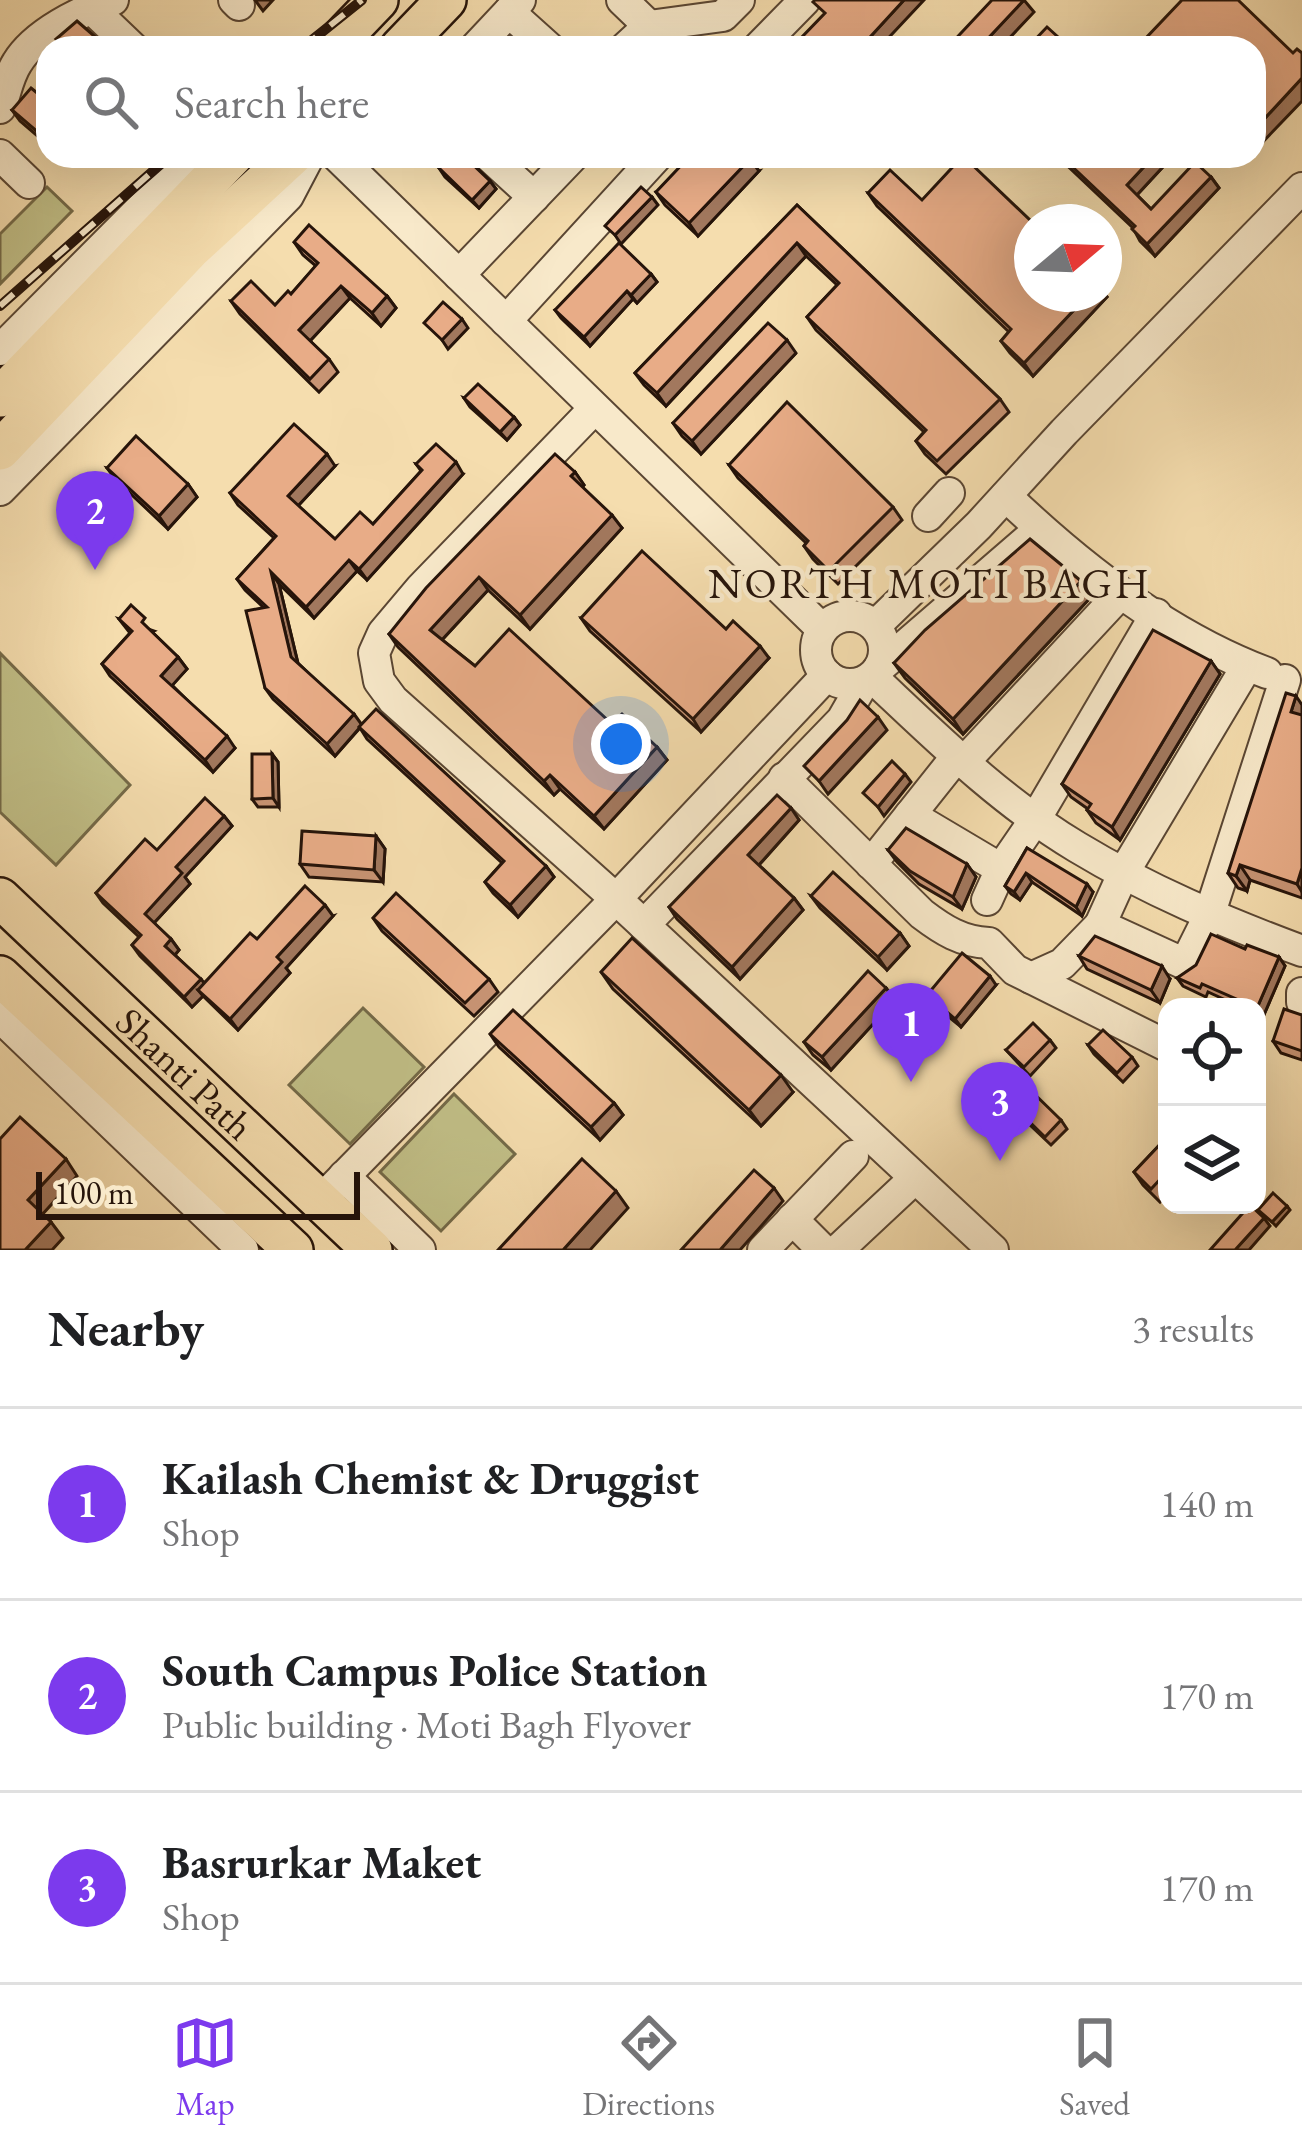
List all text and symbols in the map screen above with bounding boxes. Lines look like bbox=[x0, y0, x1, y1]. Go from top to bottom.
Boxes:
search box bbox=[36, 36, 1266, 168]
icon: search bbox=[78, 69, 144, 135]
text: Search here bbox=[174, 73, 369, 131]
north arrow bbox=[1014, 204, 1122, 312]
pin: 2 bbox=[56, 471, 134, 570]
district label: NORTH MOTI BAGH bbox=[708, 556, 1152, 611]
your location bbox=[591, 714, 651, 774]
pin: 1 bbox=[872, 983, 950, 1082]
street label: Shanti Path bbox=[105, 996, 265, 1151]
map controls bbox=[1158, 998, 1266, 1214]
button: locate bbox=[1158, 998, 1266, 1106]
pin: 3 bbox=[961, 1062, 1039, 1161]
button: layers bbox=[1158, 1106, 1266, 1214]
scale bar bbox=[36, 1166, 360, 1219]
text: 100 m bbox=[54, 1171, 134, 1214]
text: Nearby bbox=[48, 1295, 204, 1361]
text: 3 results bbox=[1132, 1303, 1254, 1354]
text: Kailash Chemist & Druggist bbox=[162, 1449, 699, 1507]
text: 1 bbox=[77, 1478, 97, 1529]
text: 140 m bbox=[1160, 1478, 1254, 1529]
text: Shop bbox=[162, 1507, 240, 1558]
text: South Campus Police Station bbox=[162, 1641, 708, 1699]
text: 2 bbox=[77, 1670, 97, 1721]
text: 170 m bbox=[1160, 1670, 1254, 1721]
text: Public building · Moti Bagh Flyover bbox=[162, 1699, 691, 1750]
text: Basrurkar Maket bbox=[162, 1833, 481, 1891]
text: 3 bbox=[77, 1862, 97, 1913]
text: 170 m bbox=[1160, 1862, 1254, 1913]
text: Shop bbox=[162, 1891, 240, 1942]
tab: Map bbox=[172, 2010, 238, 2125]
tab: Directions bbox=[582, 2010, 715, 2125]
tab: Saved bbox=[1059, 2010, 1130, 2125]

